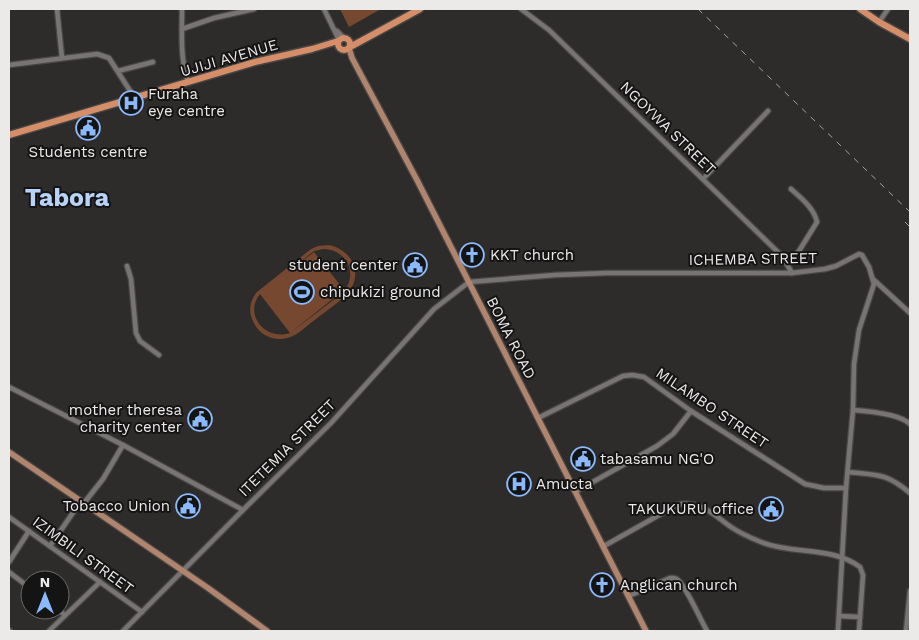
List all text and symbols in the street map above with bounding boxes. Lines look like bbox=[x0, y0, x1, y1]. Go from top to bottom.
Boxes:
street label: UJIJI AVENUE bbox=[178, 35, 280, 81]
street label: NGOYWA STREET bbox=[616, 78, 720, 178]
place label: Furaha eye centre bbox=[148, 85, 225, 120]
hospital icon: Furaha eye centre bbox=[118, 90, 144, 116]
public building icon: Students centre bbox=[75, 115, 101, 141]
place label: Students centre bbox=[29, 143, 147, 161]
district label: Tabora bbox=[25, 183, 110, 212]
church icon: KKT church bbox=[459, 242, 485, 268]
place label: KKT church bbox=[490, 246, 574, 264]
street label: ICHEMBA STREET bbox=[689, 249, 817, 269]
public building icon: student center bbox=[402, 252, 428, 278]
place label: student center bbox=[289, 256, 398, 274]
sports icon: chipukizi ground bbox=[289, 279, 315, 305]
place label: chipukizi ground bbox=[320, 283, 441, 301]
street label: BOMA ROAD bbox=[483, 294, 539, 382]
street label: MILAMBO STREET bbox=[652, 364, 772, 452]
street label: ITETEMIA STREET bbox=[235, 396, 339, 500]
place label: mother theresa charity center bbox=[69, 401, 183, 436]
public building icon: mother theresa charity center bbox=[187, 406, 213, 432]
public building icon: tabasamu NG'O bbox=[570, 446, 596, 472]
place label: tabasamu NG'O bbox=[600, 450, 714, 468]
hospital icon: Amucta bbox=[506, 471, 532, 497]
place label: Amucta bbox=[536, 475, 593, 493]
public building icon: Tobacco Union bbox=[175, 493, 201, 519]
public building icon: TAKUKURU office bbox=[758, 496, 784, 522]
place label: Tobacco Union bbox=[63, 497, 170, 515]
place label: TAKUKURU office bbox=[628, 500, 754, 518]
street label: IZIMBILI STREET bbox=[29, 512, 137, 598]
north arrow bbox=[20, 570, 70, 620]
church icon: Anglican church bbox=[589, 572, 615, 598]
text: N bbox=[40, 574, 50, 590]
place label: Anglican church bbox=[620, 576, 738, 594]

